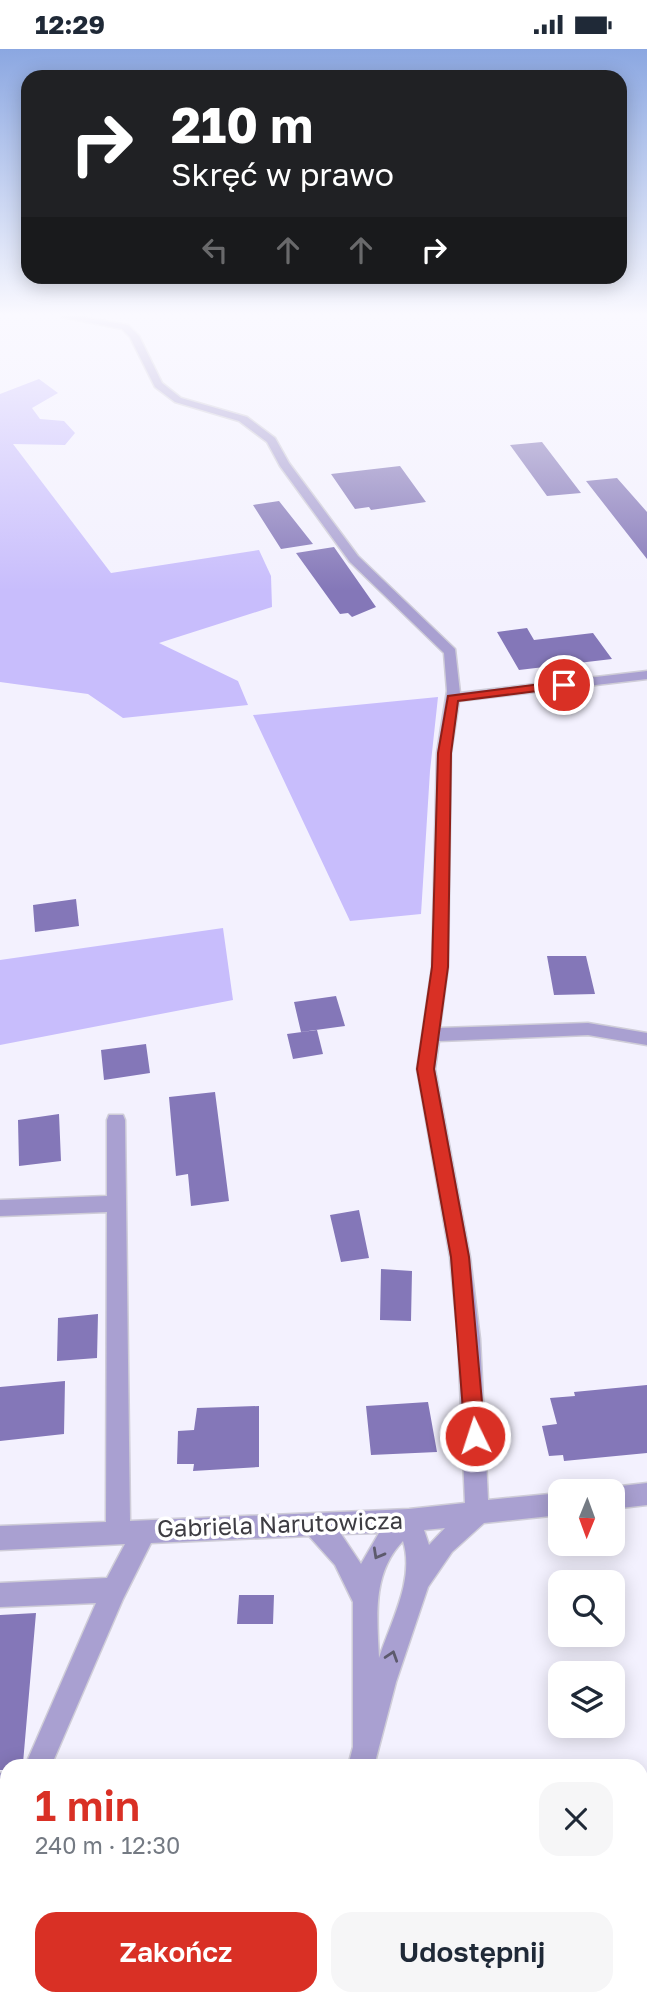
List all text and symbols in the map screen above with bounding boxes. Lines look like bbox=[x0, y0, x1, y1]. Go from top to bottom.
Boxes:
text: 12:29 bbox=[35, 9, 105, 40]
text: 210 m bbox=[171, 95, 313, 154]
icon: right bbox=[56, 98, 147, 189]
text: Skręć w prawo bbox=[171, 155, 394, 193]
icon: left bbox=[196, 231, 234, 269]
icon: ahead bbox=[269, 231, 307, 269]
icon: ahead bbox=[342, 231, 380, 269]
icon: right bbox=[415, 231, 453, 269]
pin bbox=[534, 655, 594, 715]
icon: arrive bbox=[545, 666, 583, 704]
position arrow bbox=[438, 1399, 512, 1473]
north arrow bbox=[548, 1479, 625, 1556]
map controls bbox=[548, 1479, 625, 1738]
street label: Gabriela Narutowicza bbox=[156, 1505, 404, 1542]
one-way arrow bbox=[373, 1546, 386, 1559]
button: search bbox=[548, 1570, 625, 1647]
one-way arrow bbox=[384, 1650, 398, 1663]
button: layers bbox=[548, 1661, 625, 1738]
text: 1 min bbox=[35, 1780, 140, 1830]
button: close bbox=[539, 1782, 613, 1856]
text: 240 m · 12:30 bbox=[35, 1831, 180, 1859]
button: Zakończ bbox=[35, 1912, 317, 1992]
button: Udostępnij bbox=[331, 1912, 613, 1992]

